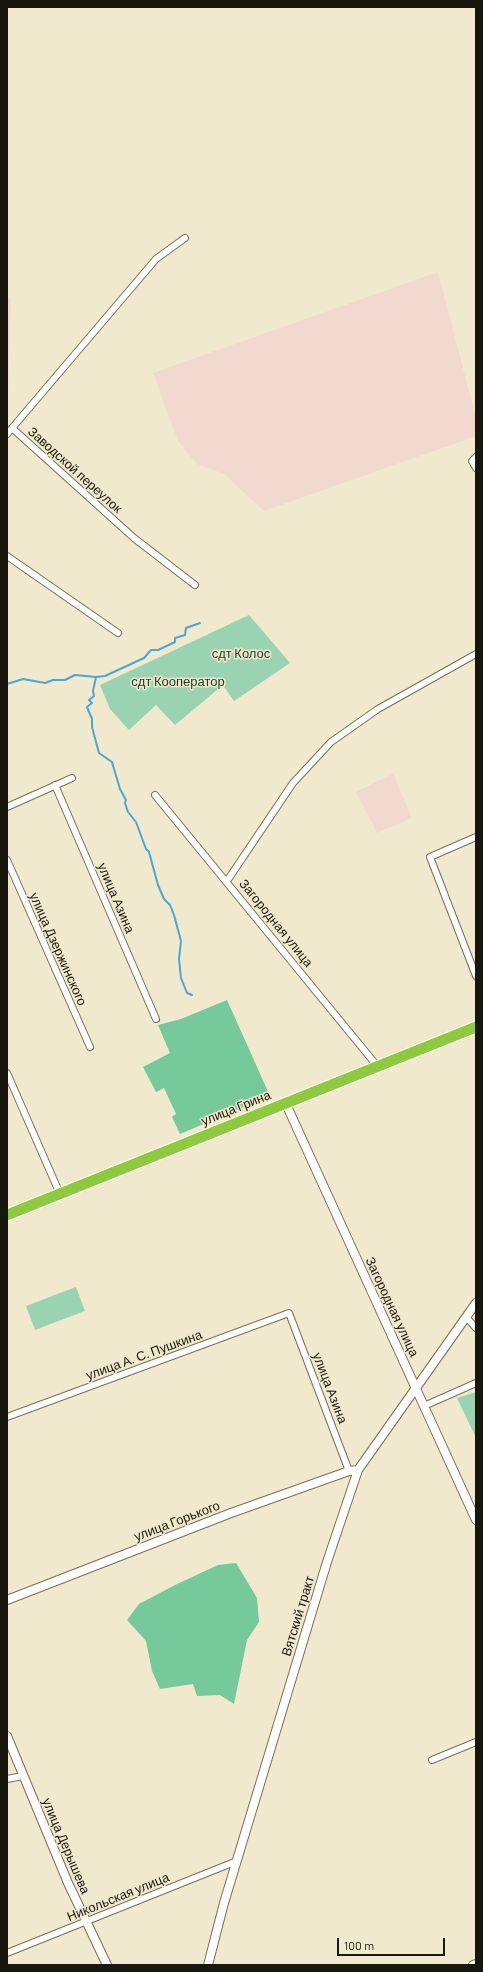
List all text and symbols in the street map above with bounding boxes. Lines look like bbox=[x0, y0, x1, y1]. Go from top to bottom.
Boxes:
street label: Заводской переулок bbox=[25, 424, 125, 516]
park label: сдт Колос bbox=[212, 646, 270, 662]
park label: сдт Кооператор bbox=[131, 674, 225, 690]
street label: улица Азина bbox=[94, 861, 138, 935]
street label: Загородная улица bbox=[236, 876, 316, 970]
street label: улица Дзержинского bbox=[26, 890, 90, 1008]
street label: улица Грина bbox=[199, 1087, 273, 1129]
street label: Загородная улица bbox=[362, 1255, 422, 1359]
street label: улица А. С. Пушкина bbox=[84, 1327, 204, 1383]
street label: улица Азина bbox=[309, 1350, 351, 1426]
street label: улица Горького bbox=[132, 1498, 222, 1544]
street label: Вятский тракт bbox=[278, 1574, 318, 1658]
street label: улица Дерышева bbox=[39, 1796, 93, 1896]
street label: Никольская улица bbox=[65, 1869, 171, 1925]
scale bar bbox=[339, 1930, 447, 1956]
text: 100 m bbox=[344, 1938, 374, 1952]

